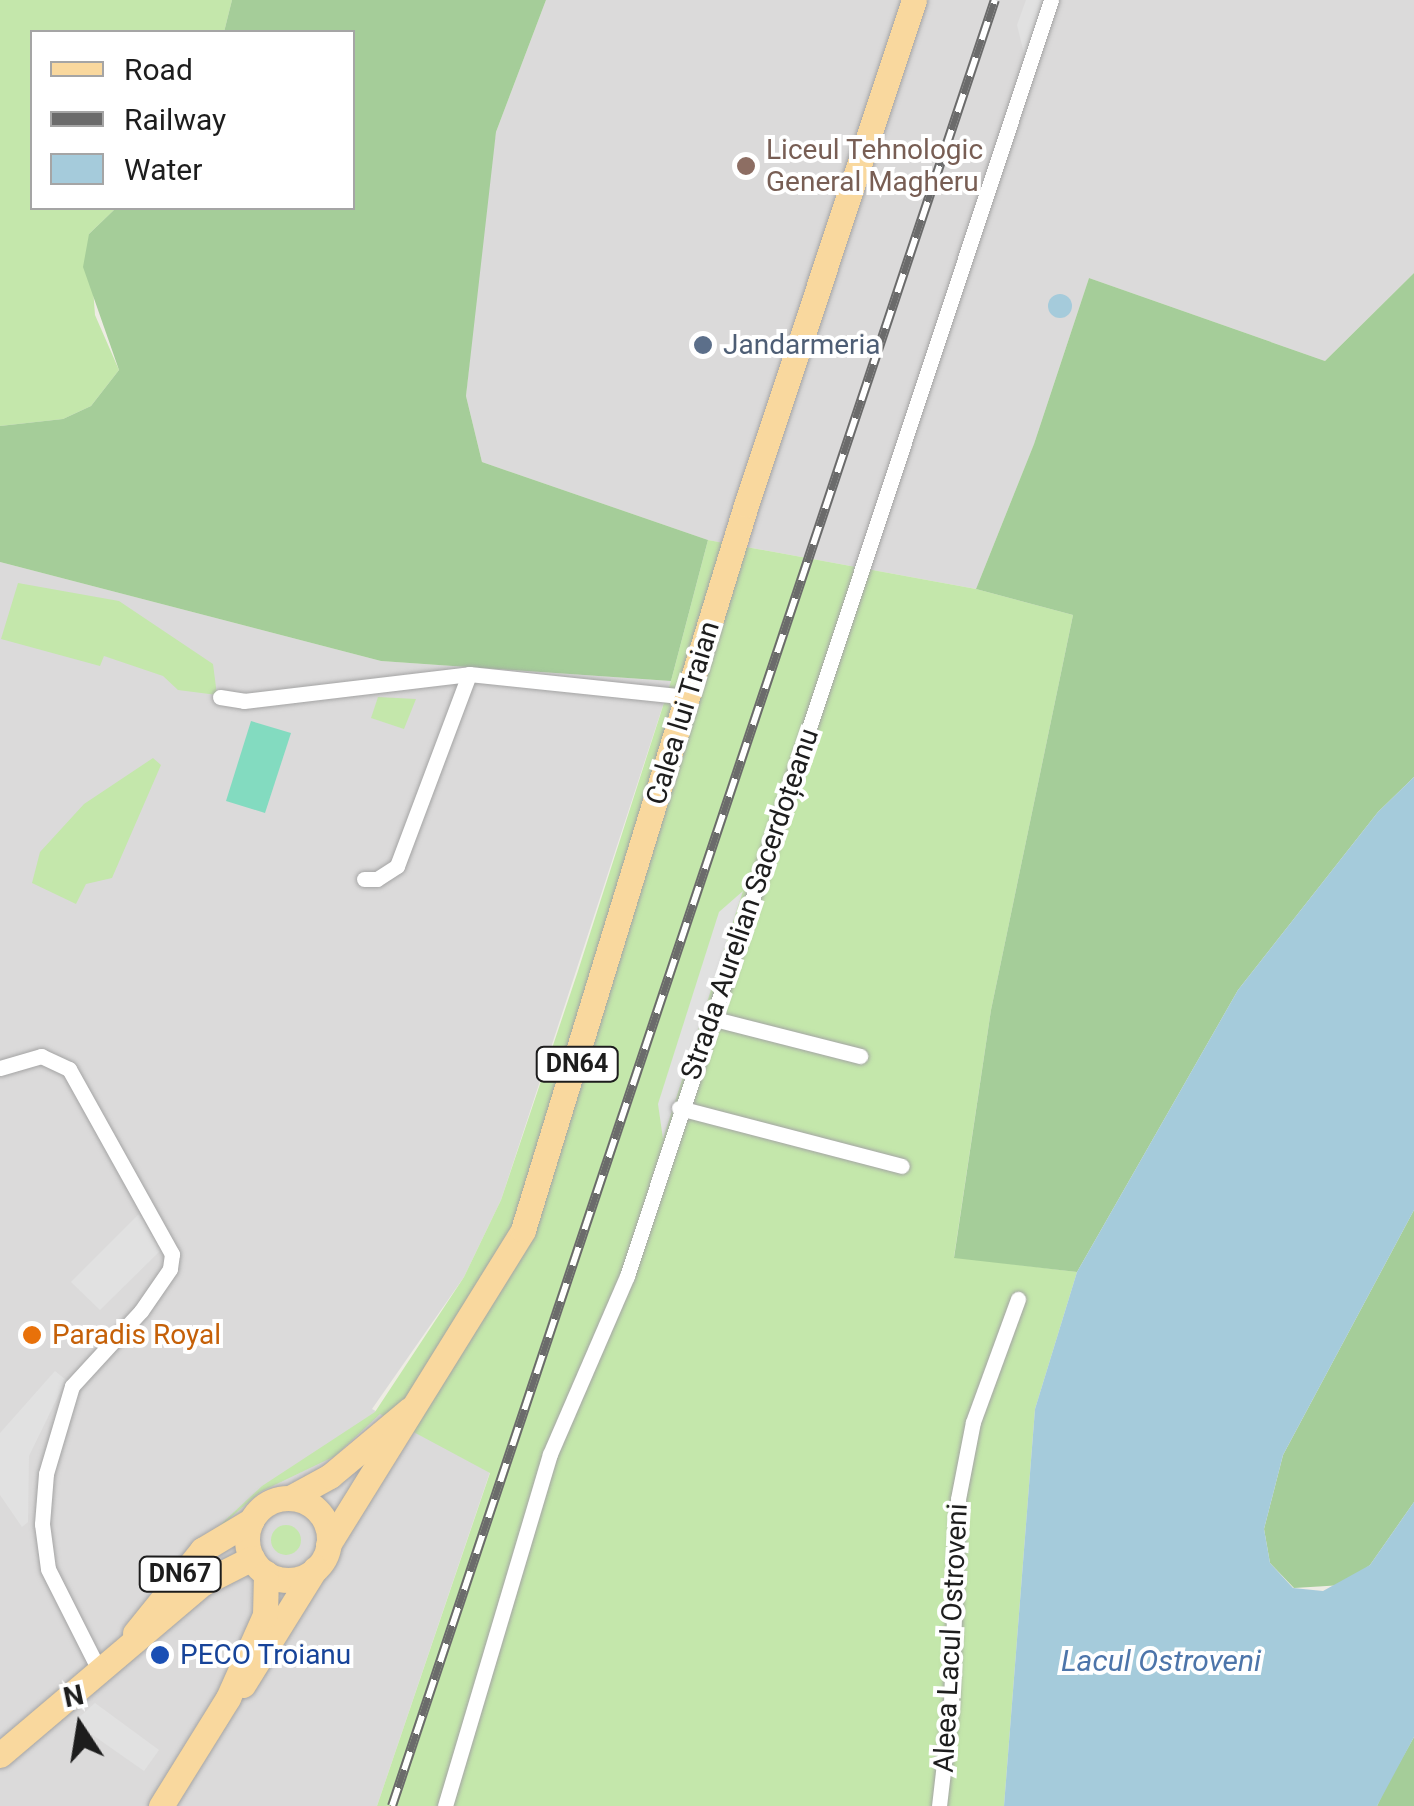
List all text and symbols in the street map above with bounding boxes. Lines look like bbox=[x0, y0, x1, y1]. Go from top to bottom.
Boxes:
legend bbox=[30, 30, 355, 210]
text: Road bbox=[124, 52, 193, 87]
text: Railway bbox=[124, 102, 226, 137]
place label: Liceul Tehnologic General Magheru bbox=[766, 133, 984, 199]
text: Water bbox=[124, 152, 202, 187]
marker: Liceul Tehnologic General Magheru bbox=[735, 155, 757, 177]
place label: Jandarmeria bbox=[723, 328, 881, 362]
marker: Jandarmeria bbox=[692, 334, 714, 356]
street label: Calea lui Traian bbox=[639, 617, 727, 809]
street label: Strada Aurelian Sacerdoțeanu bbox=[674, 724, 826, 1084]
road number: DN64 bbox=[534, 1044, 620, 1084]
place label: Paradis Royal bbox=[52, 1318, 221, 1352]
marker: Paradis Royal bbox=[21, 1324, 43, 1346]
street label: Aleea Lacul Ostroveni bbox=[927, 1503, 975, 1773]
road number: DN67 bbox=[138, 1554, 222, 1594]
place label: PECO Troianu bbox=[180, 1638, 352, 1672]
water label: Lacul Ostroveni bbox=[1061, 1643, 1261, 1679]
marker: PECO Troianu bbox=[149, 1644, 171, 1666]
north arrow bbox=[30, 1676, 130, 1776]
text: N bbox=[61, 1678, 87, 1714]

